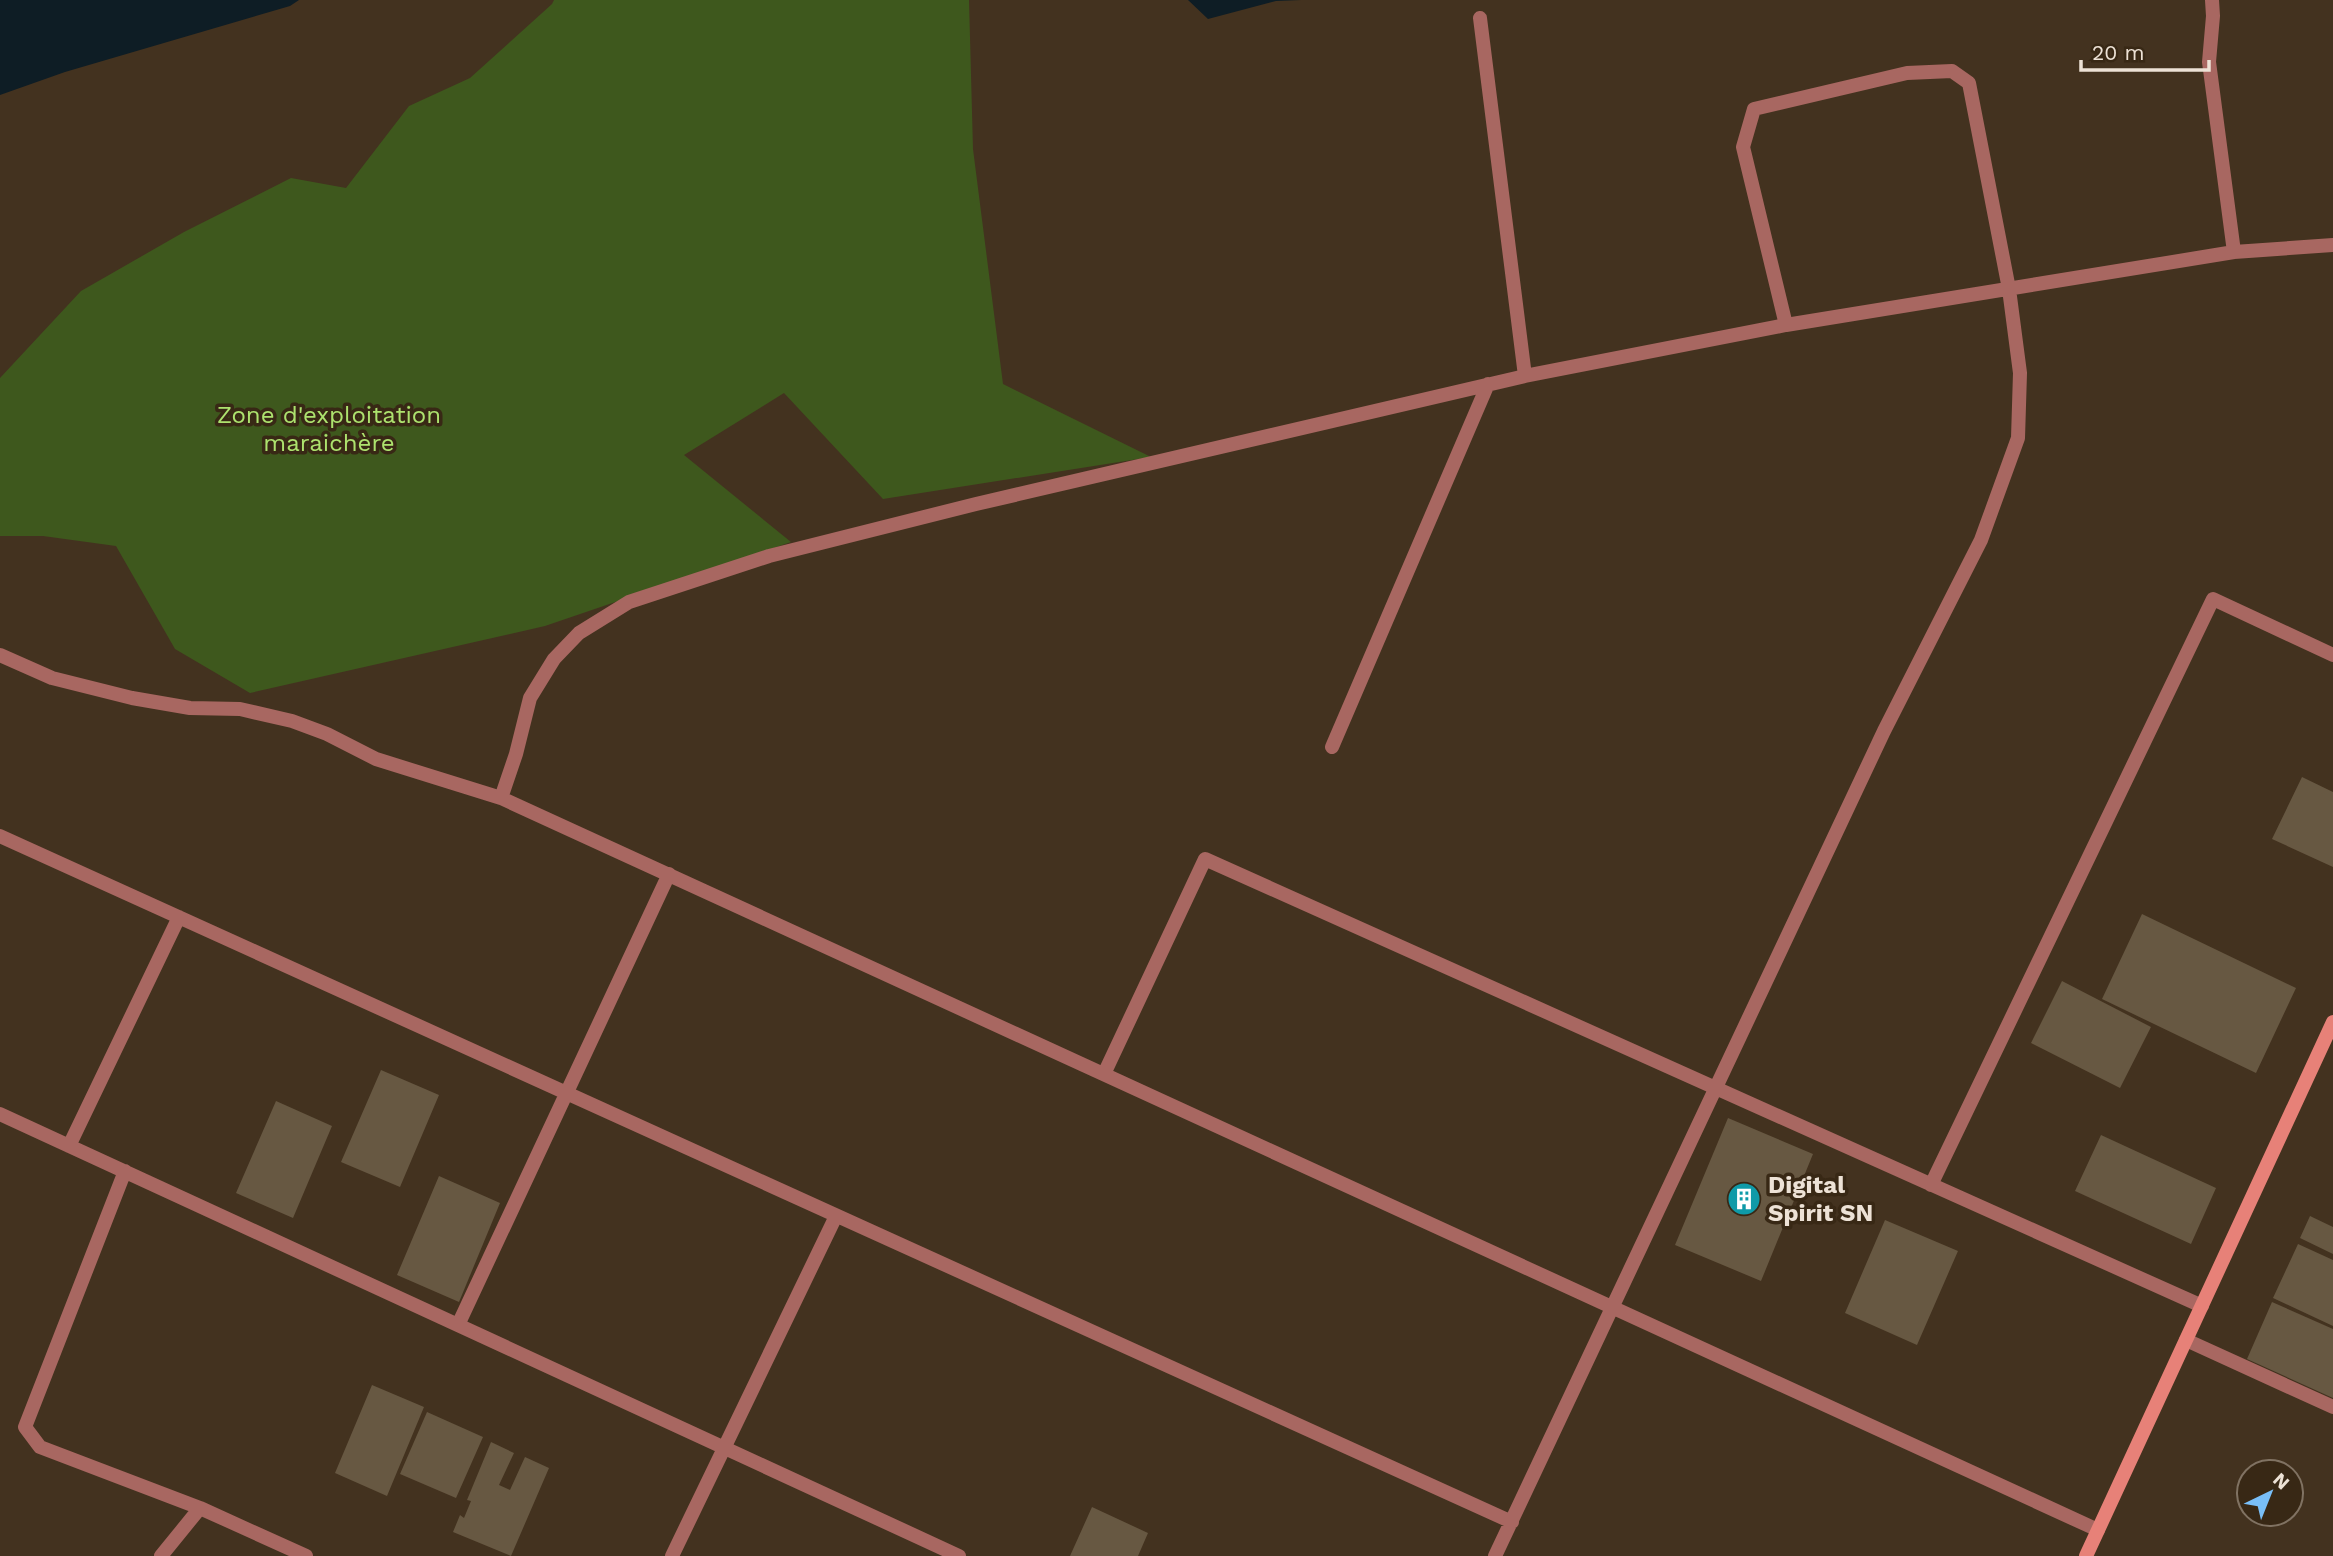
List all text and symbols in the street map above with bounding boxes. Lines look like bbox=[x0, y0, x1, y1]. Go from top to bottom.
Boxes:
scale bar bbox=[2081, 28, 2209, 72]
text: 20 m bbox=[2092, 40, 2144, 65]
park label: Zone d'exploitation maraichère bbox=[217, 401, 441, 457]
place label: Digital Spirit SN bbox=[1768, 1171, 1873, 1227]
building icon: Digital Spirit SN bbox=[1725, 1180, 1763, 1218]
north arrow bbox=[2235, 1458, 2305, 1528]
text: N bbox=[2268, 1468, 2294, 1494]

